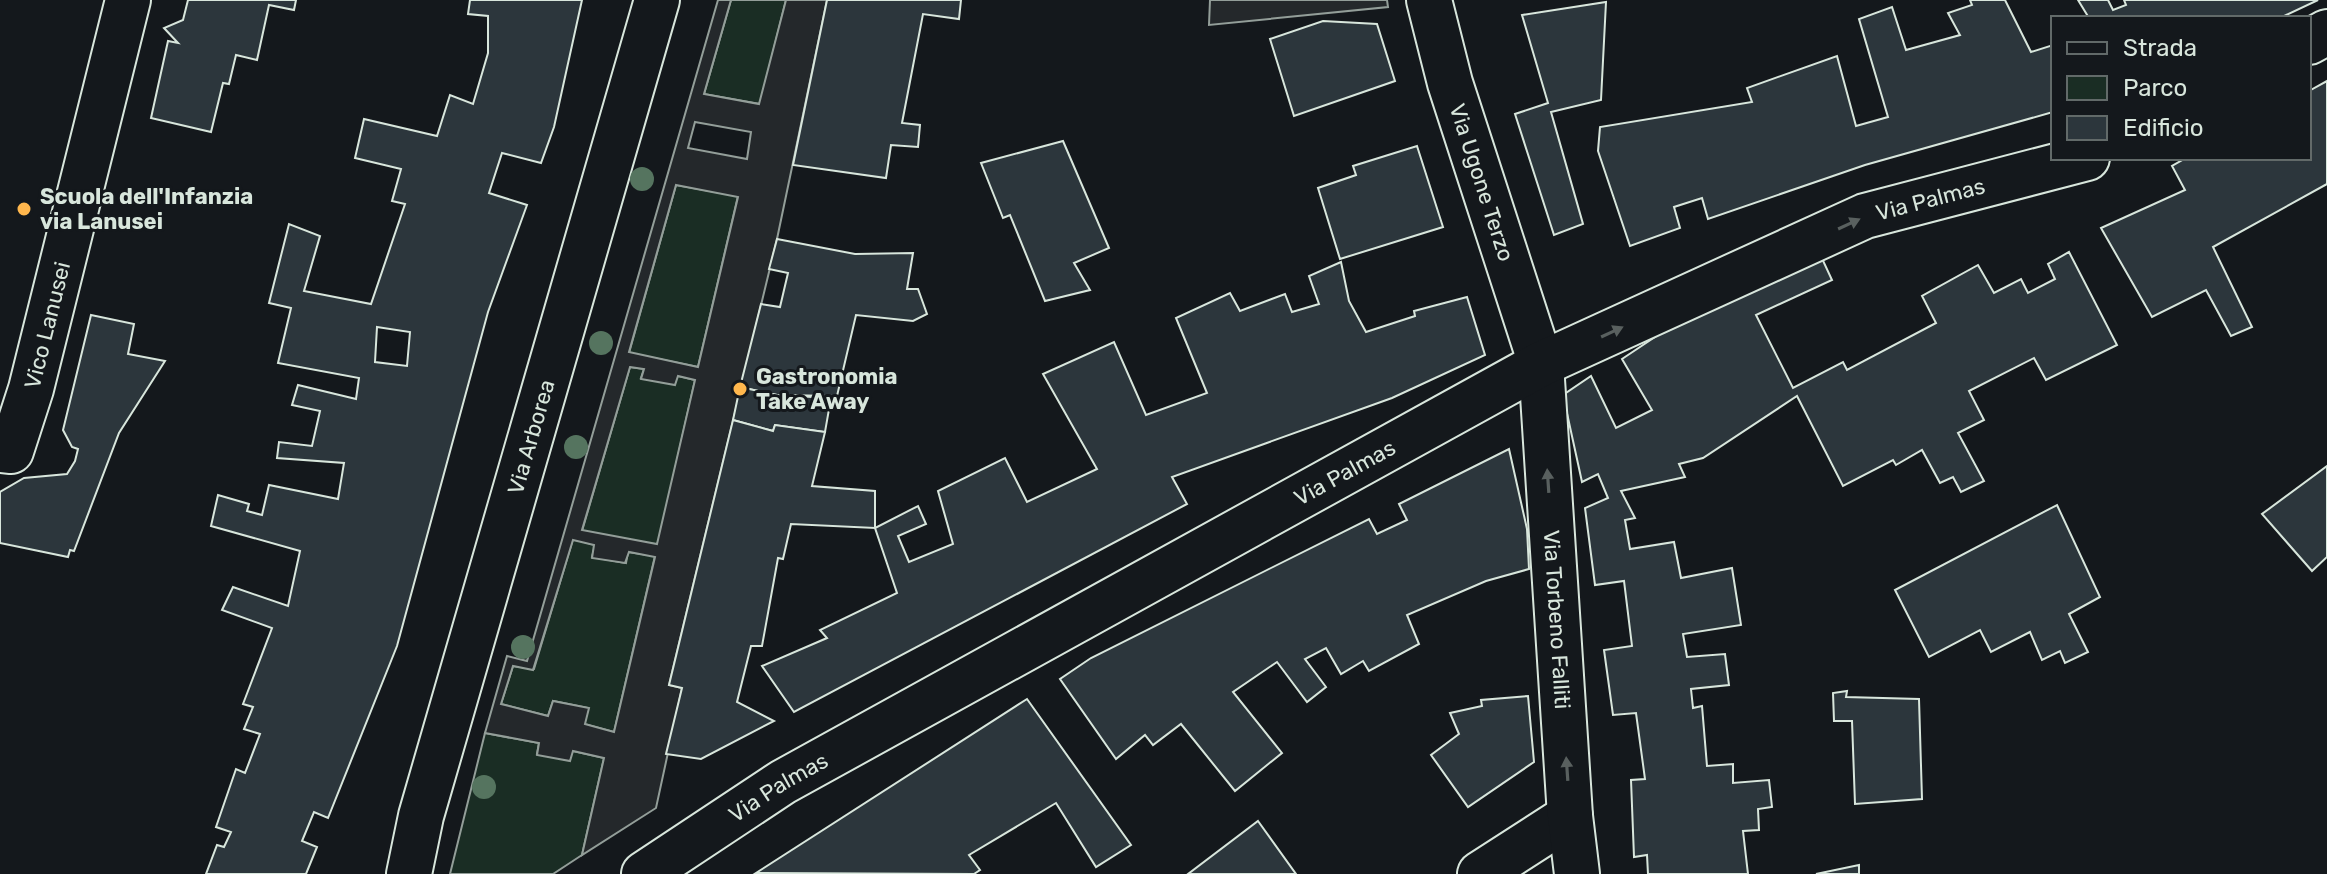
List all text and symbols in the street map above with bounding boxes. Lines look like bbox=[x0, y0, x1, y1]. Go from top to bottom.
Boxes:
legend bbox=[2051, 16, 2311, 160]
text: Strada bbox=[2123, 34, 2197, 62]
text: Parco bbox=[2123, 74, 2187, 102]
street label: Via Ugone Terzo bbox=[1444, 100, 1520, 265]
text: Edificio bbox=[2123, 114, 2204, 142]
street label: Via Palmas bbox=[1873, 172, 1988, 227]
place label: Scuola dell'Infanzia via Lanusei bbox=[40, 183, 253, 235]
marker: Scuola dell'Infanzia via Lanusei bbox=[15, 200, 33, 218]
one-way arrow bbox=[1837, 217, 1860, 230]
street label: Vico Lanusei bbox=[19, 259, 76, 392]
one-way arrow bbox=[1600, 325, 1624, 338]
place label: Gastronomia Take Away bbox=[756, 363, 898, 415]
street label: Via Arborea bbox=[502, 376, 561, 497]
marker: Gastronomia Take Away bbox=[731, 380, 749, 398]
street label: Via Palmas bbox=[1289, 434, 1400, 512]
one-way arrow bbox=[1541, 468, 1554, 493]
street label: Via Torbeno Falliti bbox=[1538, 529, 1576, 710]
street label: Via Palmas bbox=[724, 747, 833, 828]
one-way arrow bbox=[1560, 755, 1573, 781]

